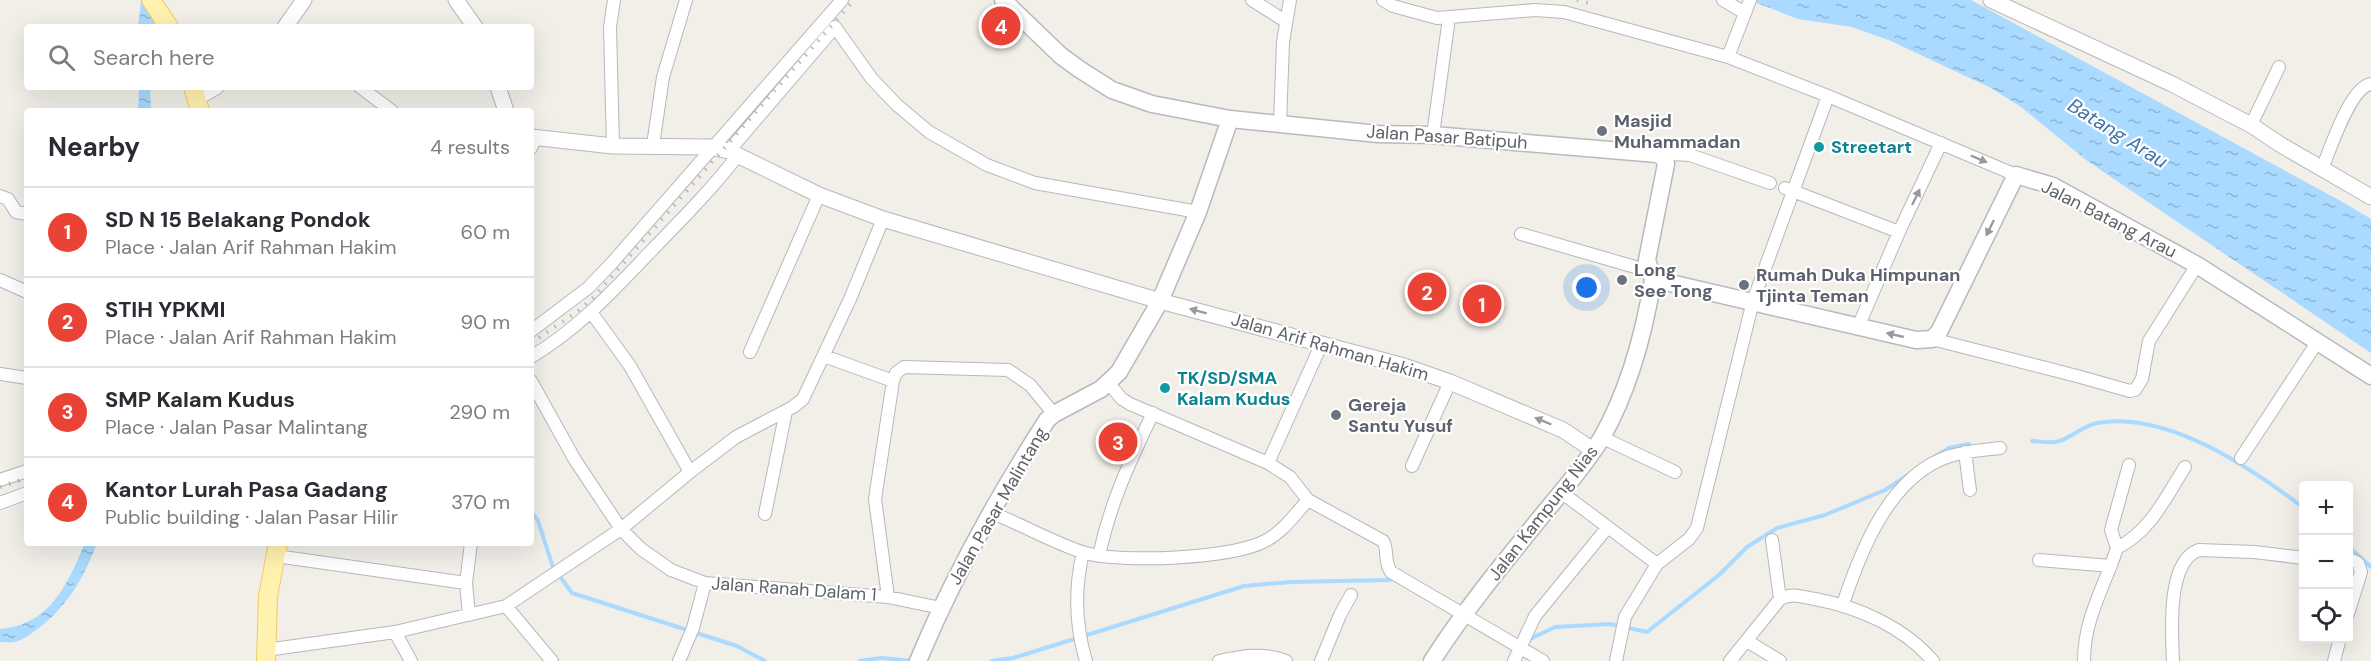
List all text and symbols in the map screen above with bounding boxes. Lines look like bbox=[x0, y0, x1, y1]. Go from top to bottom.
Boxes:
pin: 4 bbox=[982, 3, 1020, 48]
search box bbox=[24, 24, 534, 90]
icon: search bbox=[45, 41, 78, 74]
text: Search here bbox=[93, 43, 214, 72]
water label: Batang Arau bbox=[2063, 92, 2173, 174]
place label: Masjid Muhammadan bbox=[1614, 109, 1741, 154]
street label: Jalan Pasar Batipuh bbox=[1366, 119, 1528, 155]
marker: Masjid Muhammadan bbox=[1595, 124, 1609, 138]
text: Nearby bbox=[48, 130, 140, 164]
text: 4 results bbox=[430, 134, 510, 160]
place label: Streetart bbox=[1831, 135, 1912, 159]
marker: Streetart bbox=[1812, 140, 1826, 154]
one-way arrow bbox=[1970, 155, 1987, 164]
street label: Jalan Batang Arau bbox=[2037, 175, 2181, 263]
one-way arrow bbox=[1910, 188, 1920, 206]
text: SD N 15 Belakang Pondok bbox=[105, 205, 371, 234]
text: 1 bbox=[64, 219, 71, 245]
text: 60 m bbox=[461, 219, 510, 245]
one-way arrow bbox=[1986, 219, 1996, 237]
text: Place · Jalan Arif Rahman Hakim bbox=[105, 234, 397, 260]
place label: Long See Tong bbox=[1634, 258, 1713, 303]
place label: Rumah Duka Himpunan Tjinta Teman bbox=[1756, 263, 1960, 308]
pin: 2 bbox=[1408, 270, 1446, 314]
your location bbox=[1572, 273, 1601, 302]
marker: Long See Tong bbox=[1615, 273, 1629, 287]
marker: Rumah Duka Himpunan Tjinta Teman bbox=[1737, 278, 1751, 292]
pin: 1 bbox=[1462, 282, 1502, 326]
text: STIH YPKMI bbox=[105, 295, 225, 324]
one-way arrow bbox=[1188, 305, 1207, 315]
street label: Jalan Arif Rahman Hakim bbox=[1228, 307, 1432, 387]
text: 2 bbox=[62, 309, 73, 335]
text: 90 m bbox=[461, 309, 510, 335]
text: Place · Jalan Arif Rahman Hakim bbox=[105, 324, 397, 350]
one-way arrow bbox=[1886, 330, 1904, 340]
place label: TK/SD/SMA Kalam Kudus bbox=[1177, 366, 1290, 411]
marker: TK/SD/SMA Kalam Kudus bbox=[1158, 381, 1172, 395]
text: SMP Kalam Kudus bbox=[105, 385, 295, 414]
place label: Gereja Santu Yusuf bbox=[1348, 393, 1453, 438]
text: 3 bbox=[61, 399, 74, 425]
text: 290 m bbox=[449, 399, 510, 425]
marker: Gereja Santu Yusuf bbox=[1329, 408, 1343, 422]
text: Place · Jalan Pasar Malintang bbox=[105, 414, 368, 440]
one-way arrow bbox=[1533, 416, 1551, 426]
pin: 3 bbox=[1098, 420, 1138, 464]
street label: Jalan Pasar Malintang bbox=[943, 423, 1053, 589]
street label: Jalan Kampung Nias bbox=[1482, 440, 1604, 586]
text: Kantor Lurah Pasa Gadang bbox=[105, 475, 388, 504]
map controls bbox=[2299, 481, 2353, 643]
button: + bbox=[2299, 481, 2353, 535]
text: 4 bbox=[61, 489, 74, 515]
text: 370 m bbox=[451, 489, 510, 515]
text: Public building · Jalan Pasar Hilir bbox=[105, 504, 398, 530]
button: − bbox=[2299, 535, 2353, 589]
street label: Jalan Ranah Dalam 1 bbox=[711, 571, 877, 607]
button: locate bbox=[2299, 589, 2353, 643]

